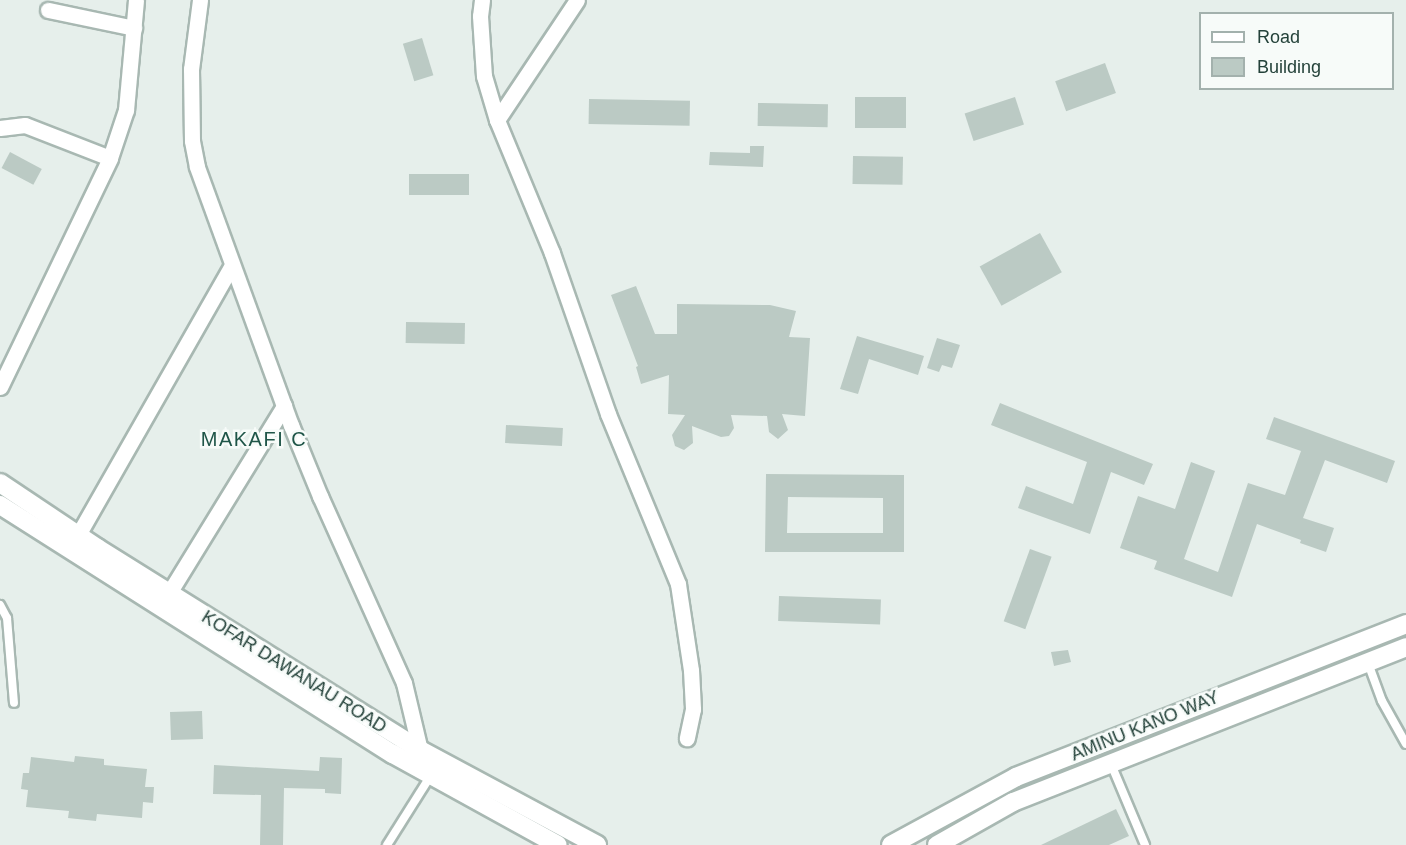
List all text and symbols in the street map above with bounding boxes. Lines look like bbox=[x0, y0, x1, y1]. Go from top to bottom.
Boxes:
legend bbox=[1199, 12, 1394, 90]
text: Road bbox=[1257, 27, 1300, 47]
text: Building bbox=[1257, 57, 1321, 77]
district label: MAKAFI C bbox=[201, 427, 307, 451]
street label: KOFAR DAWANAU ROAD bbox=[198, 606, 390, 738]
street label: AMINU KANO WAY bbox=[1068, 686, 1222, 766]

